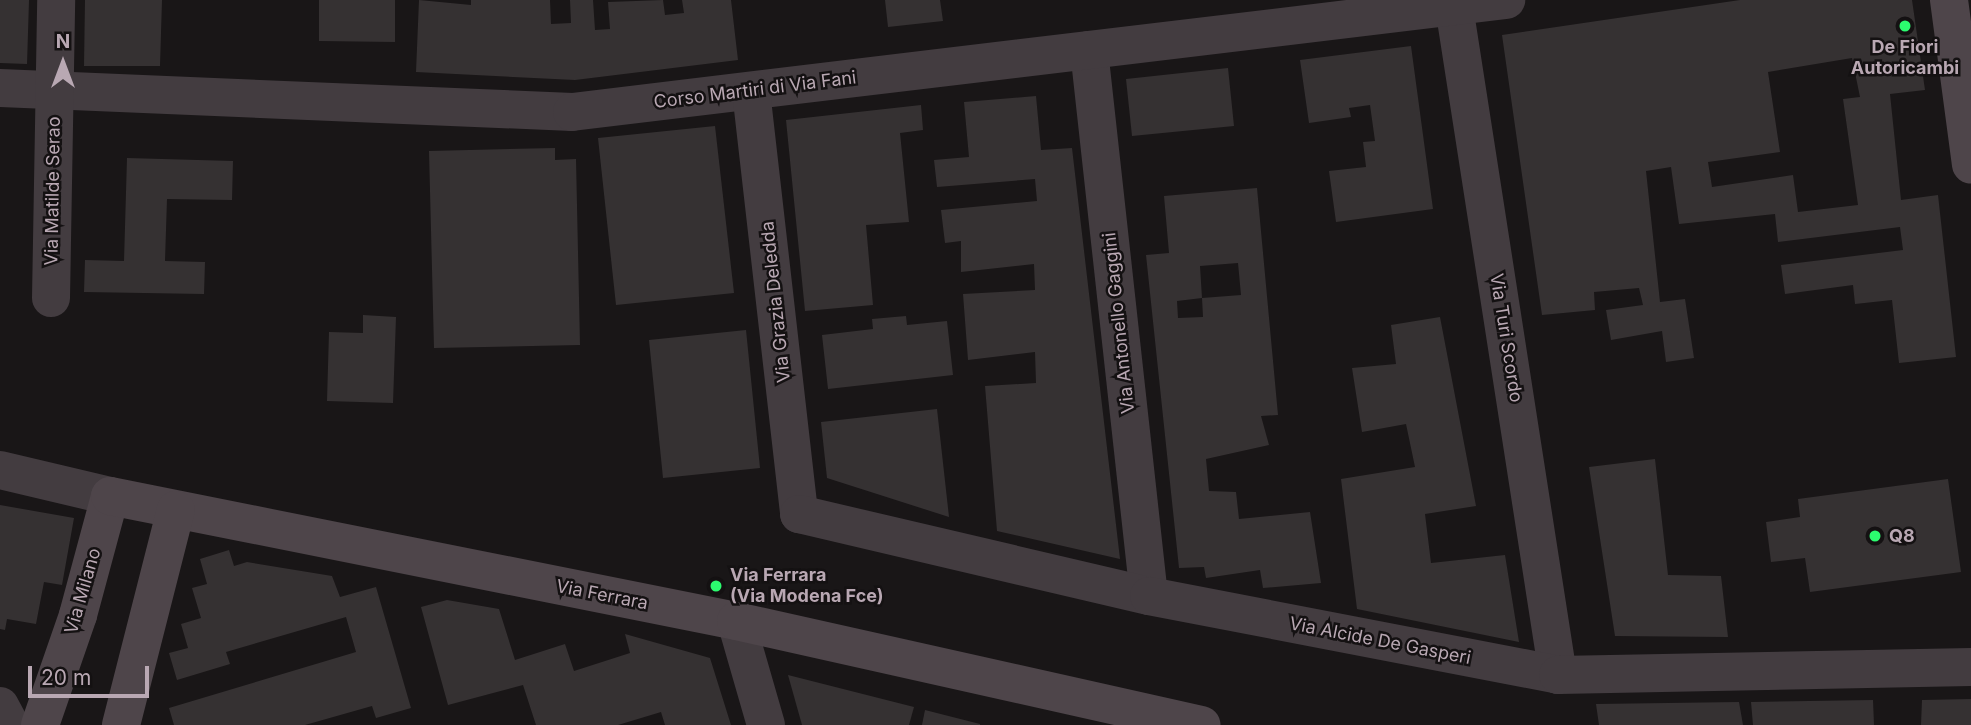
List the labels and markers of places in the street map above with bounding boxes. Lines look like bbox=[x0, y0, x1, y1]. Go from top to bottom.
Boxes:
marker: De Fiori Autoricambi bbox=[1897, 18, 1913, 34]
place label: De Fiori Autoricambi bbox=[1851, 37, 1959, 80]
place label: Q8 bbox=[1889, 525, 1915, 547]
marker: Q8 bbox=[1867, 528, 1883, 544]
place label: Via Ferrara (Via Modena Fce) bbox=[730, 565, 884, 608]
marker: Via Ferrara (Via Modena Fce) bbox=[708, 578, 724, 594]

